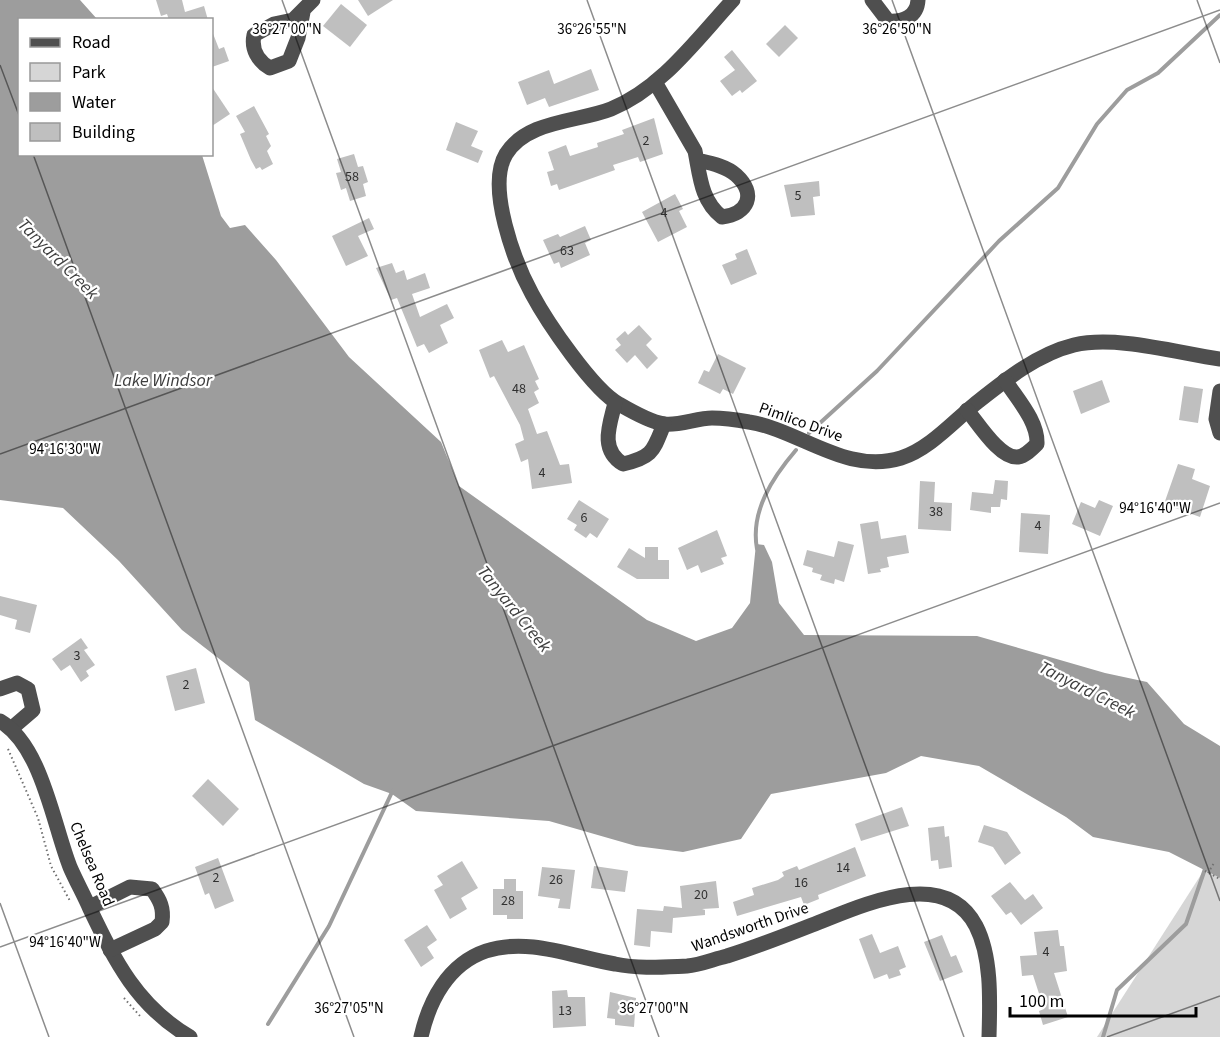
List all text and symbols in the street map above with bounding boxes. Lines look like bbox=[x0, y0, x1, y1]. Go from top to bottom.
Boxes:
legend bbox=[18, 18, 213, 156]
text: 36°27'00"N bbox=[252, 19, 322, 40]
text: 36°26'55"N bbox=[557, 19, 627, 40]
text: 36°26'50"N bbox=[862, 19, 932, 40]
text: Road bbox=[72, 30, 111, 55]
text: Park bbox=[72, 60, 106, 85]
text: Water bbox=[72, 90, 116, 115]
text: Building bbox=[72, 120, 135, 145]
house number: 2 bbox=[643, 131, 650, 151]
house number: 58 bbox=[345, 167, 359, 187]
house number: 5 bbox=[795, 186, 802, 206]
house number: 4 bbox=[661, 203, 668, 223]
water label: Tanyard Creek bbox=[12, 213, 104, 305]
house number: 63 bbox=[560, 241, 574, 261]
water label: Lake Windsor bbox=[114, 368, 213, 393]
house number: 48 bbox=[512, 379, 526, 399]
street label: Pimlico Drive bbox=[756, 397, 846, 447]
text: 94°16'30"W bbox=[29, 439, 101, 460]
house number: 4 bbox=[539, 463, 546, 483]
text: 94°16'40"W bbox=[1119, 498, 1191, 519]
house number: 38 bbox=[929, 502, 943, 522]
house number: 6 bbox=[581, 508, 588, 528]
house number: 4 bbox=[1035, 516, 1042, 536]
water label: Tanyard Creek bbox=[471, 560, 557, 658]
house number: 3 bbox=[74, 646, 81, 666]
water label: Tanyard Creek bbox=[1034, 655, 1140, 725]
house number: 2 bbox=[183, 675, 190, 695]
street label: Chelsea Road bbox=[64, 818, 120, 910]
house number: 14 bbox=[836, 858, 850, 878]
house number: 2 bbox=[213, 868, 220, 888]
house number: 26 bbox=[549, 870, 563, 890]
house number: 16 bbox=[794, 873, 808, 893]
house number: 20 bbox=[694, 885, 708, 905]
house number: 28 bbox=[501, 891, 515, 911]
street label: Wandsworth Drive bbox=[689, 897, 811, 957]
text: 94°16'40"W bbox=[29, 932, 101, 953]
house number: 4 bbox=[1043, 942, 1050, 962]
scale bar bbox=[1010, 980, 1196, 1018]
text: 100 m bbox=[1019, 989, 1064, 1014]
text: 36°27'05"N bbox=[314, 998, 384, 1019]
text: 36°27'00"N bbox=[619, 998, 689, 1019]
house number: 13 bbox=[558, 1001, 572, 1021]

